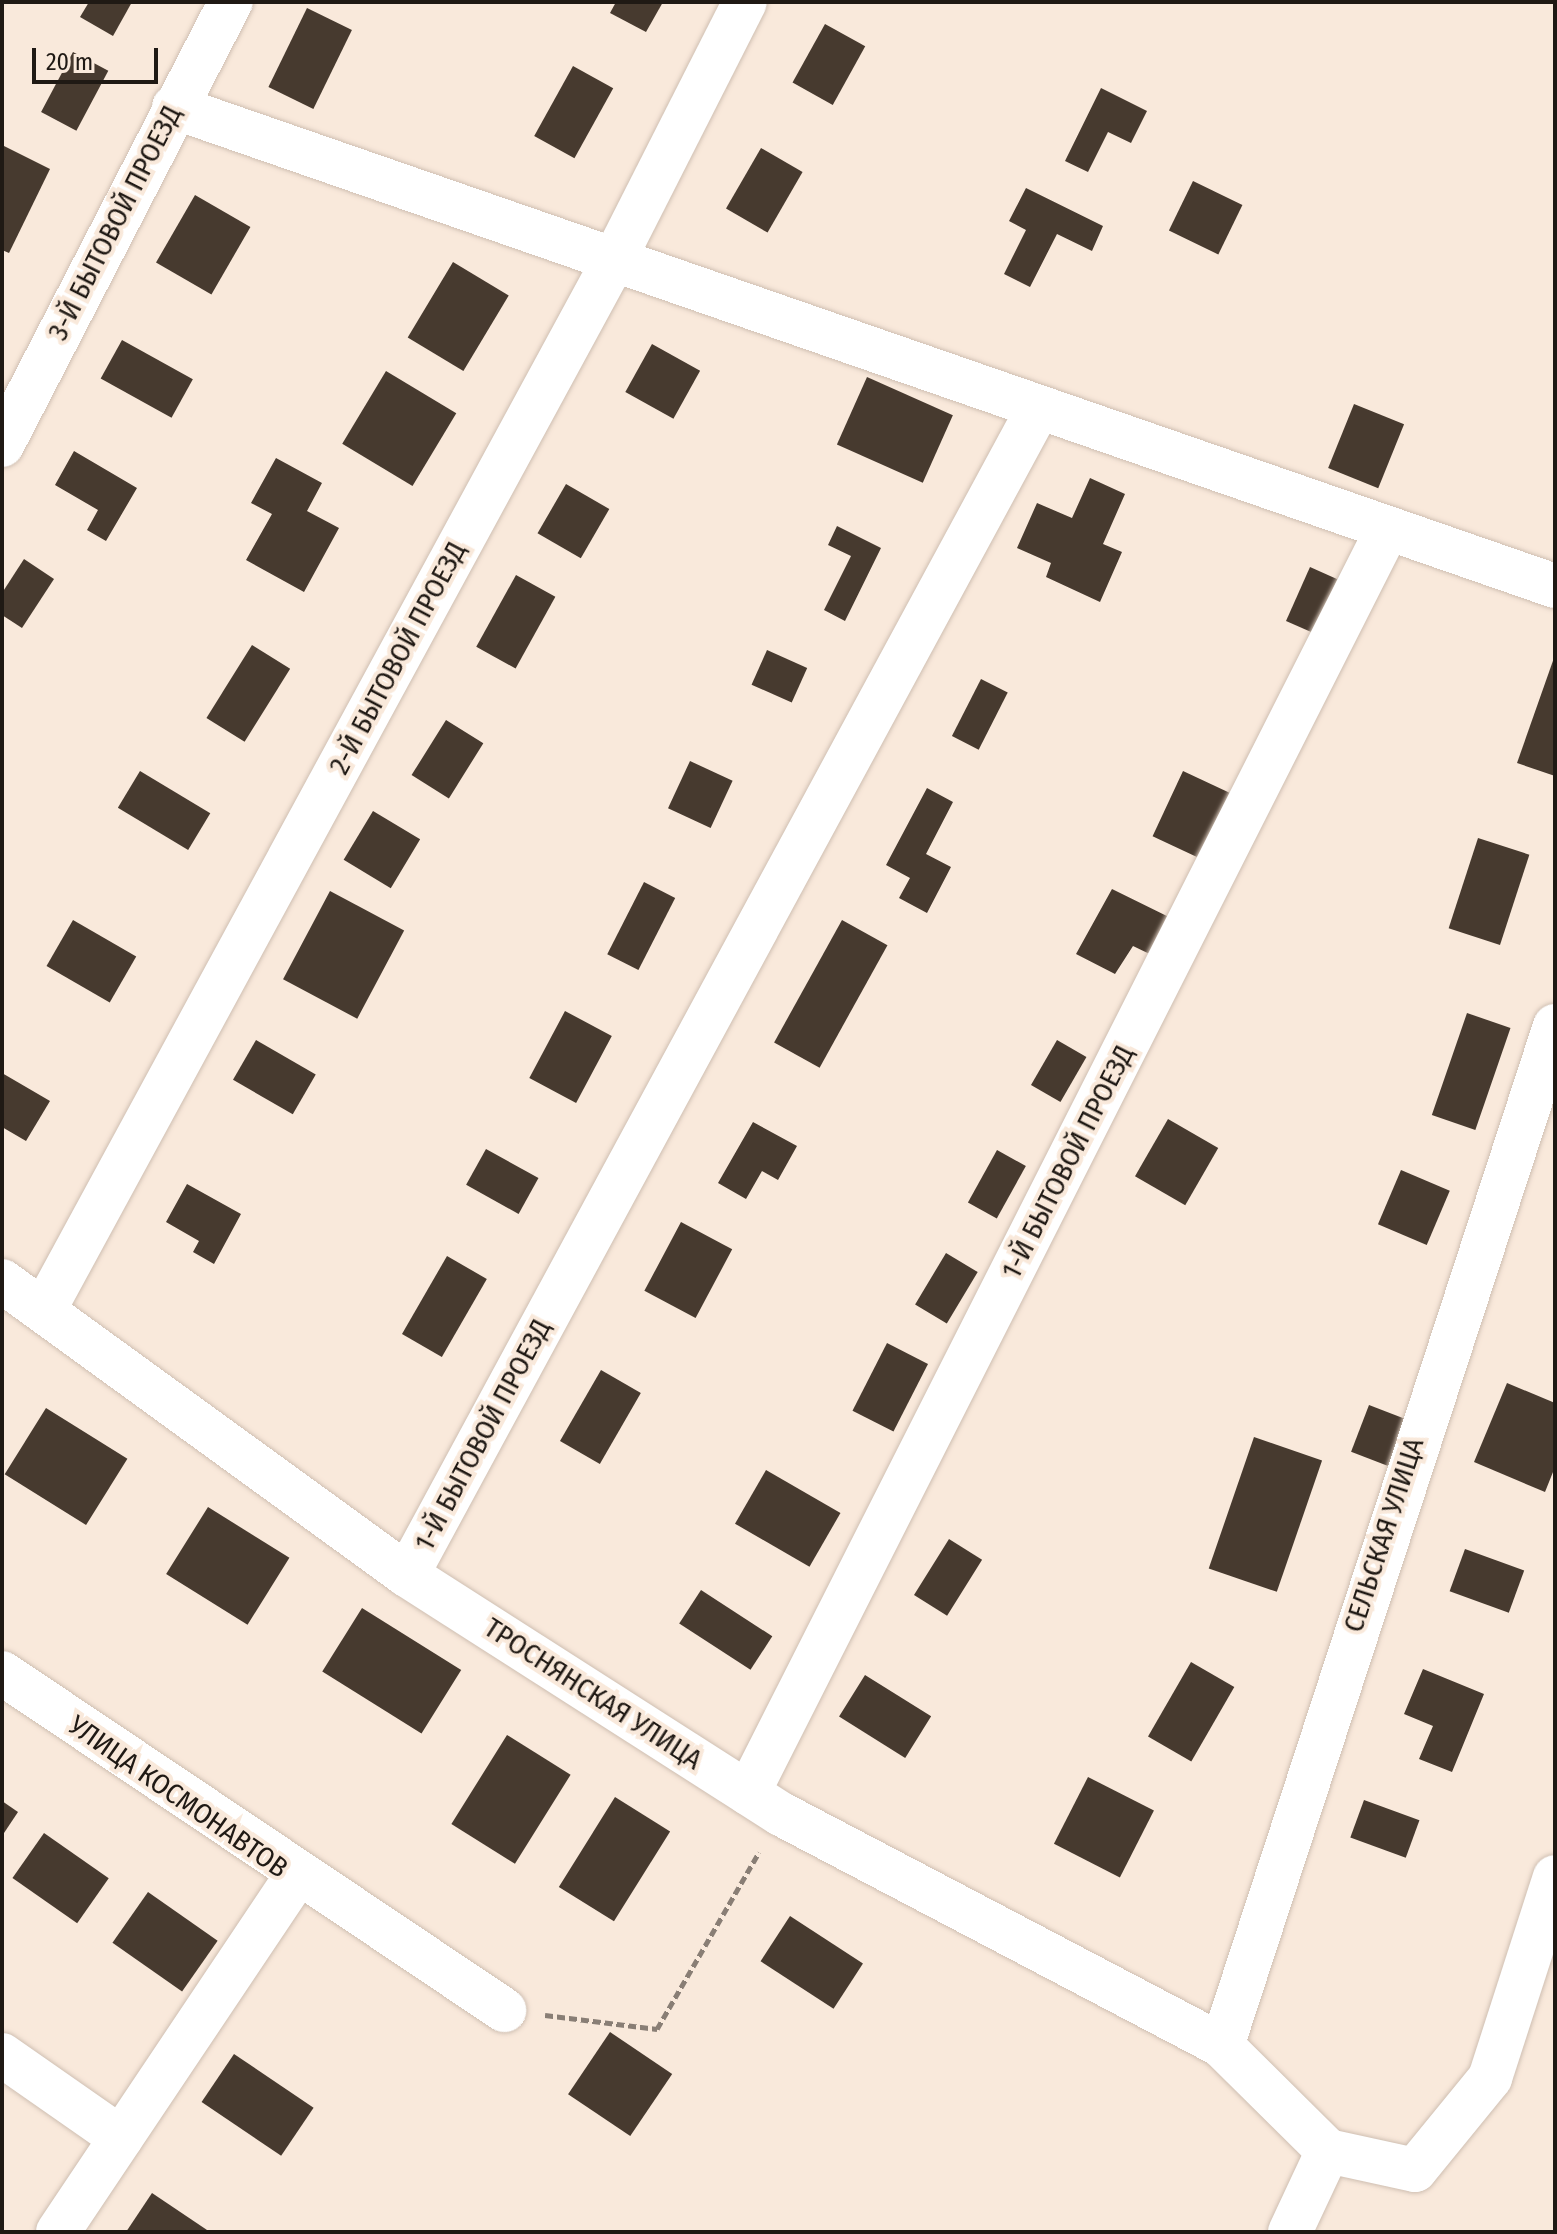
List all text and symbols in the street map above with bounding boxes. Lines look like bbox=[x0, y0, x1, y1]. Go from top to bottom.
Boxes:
scale bar bbox=[36, 32, 162, 82]
text: 20 m bbox=[46, 48, 93, 76]
street label: 3-Й БЫТОВОЙ ПРОЕЗД bbox=[41, 100, 189, 346]
street label: 2-Й БЫТОВОЙ ПРОЕЗД bbox=[323, 536, 473, 780]
street label: 1-Й БЫТОВОЙ ПРОЕЗД bbox=[995, 1040, 1141, 1284]
street label: 1-Й БЫТОВОЙ ПРОЕЗД bbox=[408, 1314, 558, 1556]
street label: СЕЛЬСКАЯ УЛИЦА bbox=[1337, 1434, 1431, 1636]
street label: ТРОСНЯНСКАЯ УЛИЦА bbox=[478, 1611, 708, 1777]
street label: УЛИЦА КОСМОНАВТОВ bbox=[62, 1709, 294, 1885]

